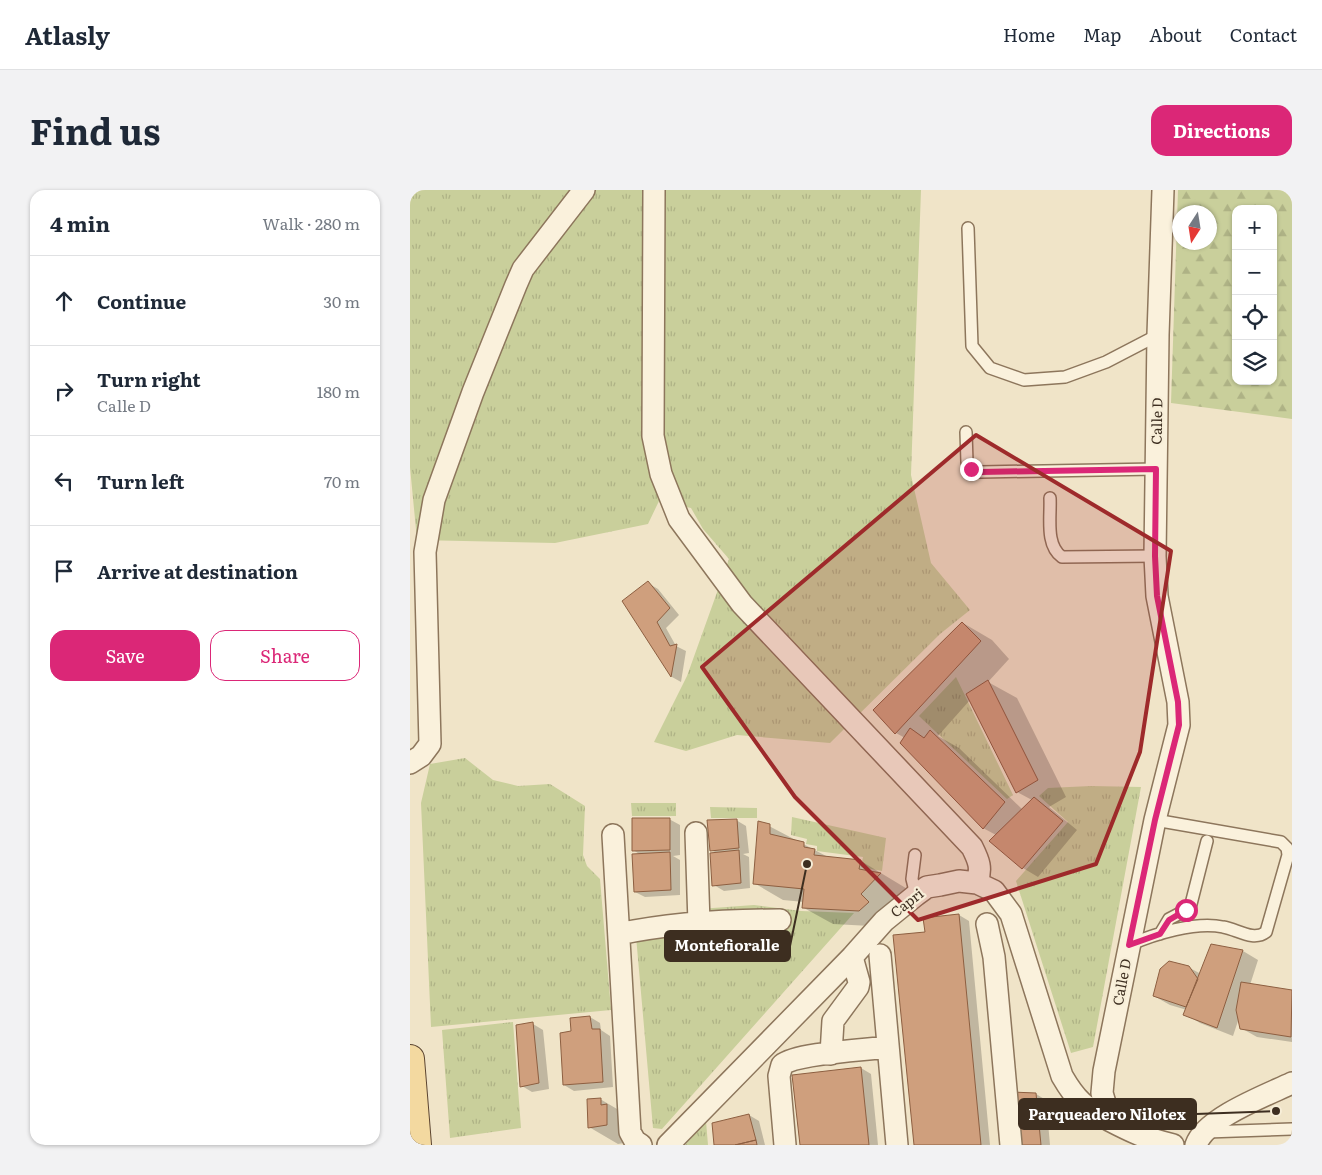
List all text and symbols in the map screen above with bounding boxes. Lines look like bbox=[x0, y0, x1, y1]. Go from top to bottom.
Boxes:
text: Atlasly bbox=[25, 17, 110, 52]
text: Home bbox=[1003, 21, 1055, 48]
text: Map bbox=[1083, 21, 1121, 48]
text: About bbox=[1149, 21, 1202, 48]
text: Contact bbox=[1230, 21, 1297, 48]
text: Find us bbox=[30, 104, 160, 156]
button: Directions bbox=[1151, 105, 1292, 156]
north arrow bbox=[1172, 205, 1217, 250]
map controls bbox=[1232, 205, 1277, 385]
button: + bbox=[1232, 205, 1277, 250]
text: 4 min bbox=[50, 207, 110, 238]
text: Walk · 280 m bbox=[262, 211, 360, 235]
button: − bbox=[1232, 250, 1277, 295]
icon: ahead bbox=[50, 287, 78, 315]
text: Continue bbox=[97, 287, 186, 315]
text: 30 m bbox=[323, 289, 360, 313]
button: locate bbox=[1232, 295, 1277, 340]
button: layers bbox=[1232, 340, 1277, 385]
text: Turn right bbox=[97, 365, 201, 393]
icon: right bbox=[50, 377, 78, 405]
text: 180 m bbox=[317, 379, 360, 403]
text: Calle D bbox=[97, 393, 151, 417]
street label: Calle D bbox=[1146, 397, 1166, 445]
route end bbox=[960, 458, 983, 481]
icon: left bbox=[50, 467, 78, 495]
text: Turn left bbox=[97, 467, 184, 495]
text: 70 m bbox=[324, 469, 360, 493]
icon: arrive bbox=[50, 557, 78, 585]
text: Arrive at destination bbox=[97, 557, 298, 585]
button: Save bbox=[50, 630, 200, 681]
button: Share bbox=[210, 630, 360, 681]
street label: Capri bbox=[886, 883, 927, 921]
route start bbox=[1175, 899, 1198, 922]
callout: Montefioralle bbox=[665, 931, 790, 961]
text: Montefioralle bbox=[675, 933, 780, 956]
street label: Calle D bbox=[1107, 956, 1135, 1007]
callout: Parqueadero Nilotex bbox=[1019, 1099, 1196, 1129]
text: Parqueadero Nilotex bbox=[1028, 1102, 1186, 1125]

